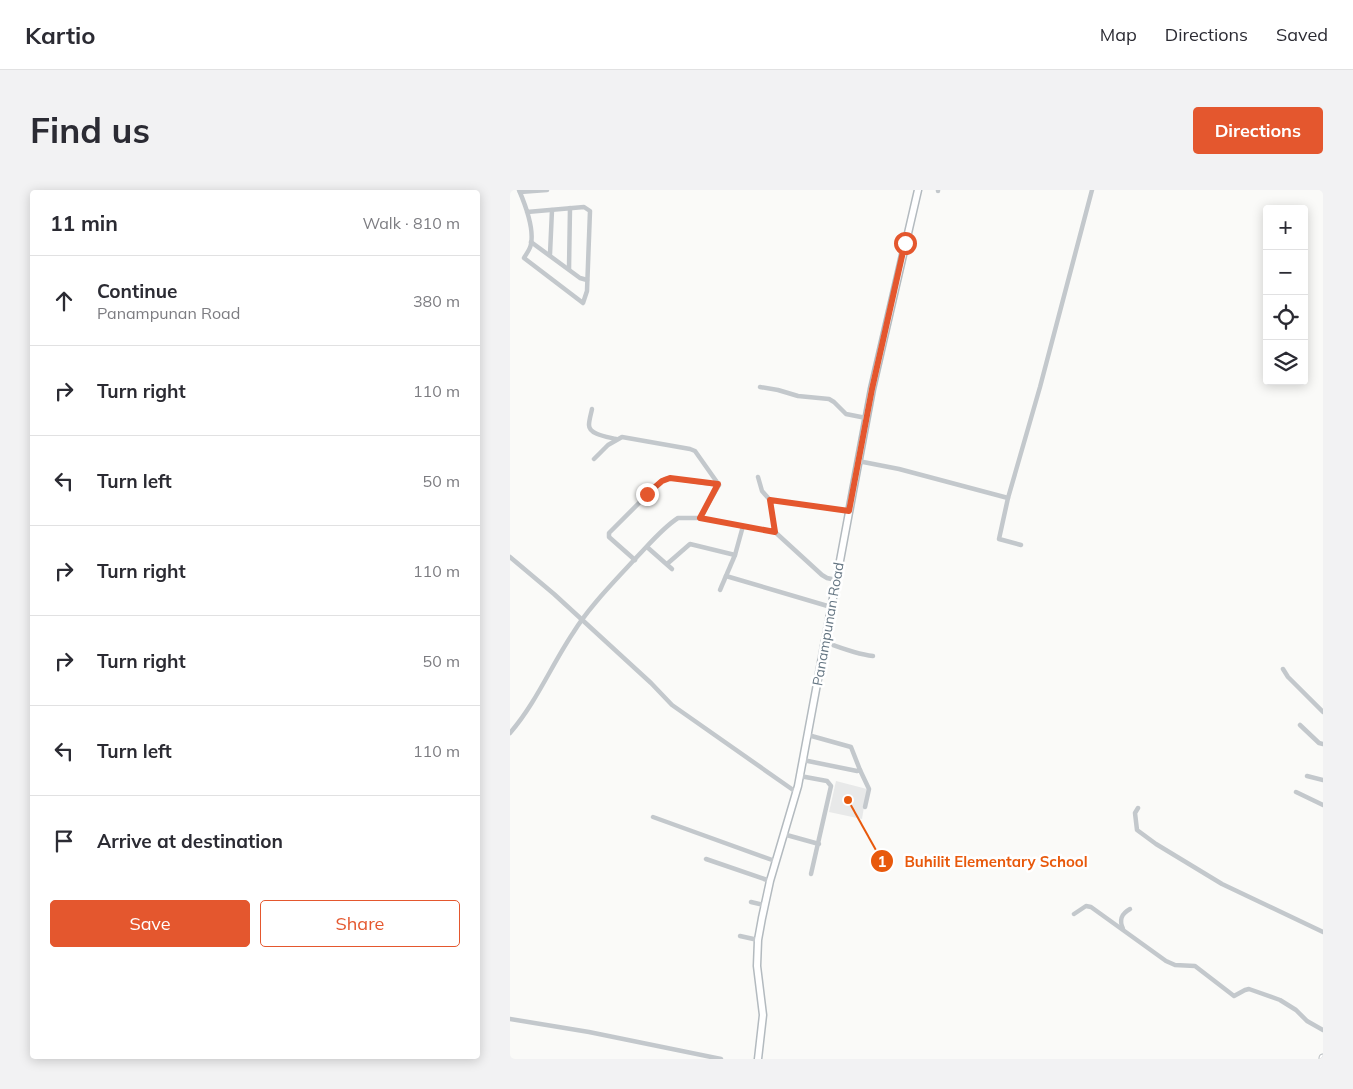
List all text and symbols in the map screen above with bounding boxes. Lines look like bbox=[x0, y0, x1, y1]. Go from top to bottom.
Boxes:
text: Kartio bbox=[25, 20, 96, 50]
text: Map bbox=[1100, 23, 1137, 46]
text: Directions bbox=[1165, 23, 1248, 46]
text: Saved bbox=[1276, 23, 1328, 46]
button: Directions bbox=[1193, 107, 1323, 154]
text: Find us bbox=[30, 108, 150, 152]
map controls bbox=[1263, 205, 1308, 385]
button: + bbox=[1263, 205, 1308, 250]
text: 11 min bbox=[50, 210, 118, 236]
text: Walk · 810 m bbox=[362, 213, 460, 233]
route start bbox=[894, 232, 917, 255]
button: − bbox=[1263, 250, 1308, 295]
text: Continue bbox=[97, 279, 177, 303]
icon: ahead bbox=[50, 287, 78, 315]
text: 380 m bbox=[413, 291, 460, 311]
button: locate bbox=[1263, 295, 1308, 340]
text: Panampunan Road bbox=[97, 303, 240, 323]
button: layers bbox=[1263, 340, 1308, 385]
icon: right bbox=[50, 377, 78, 405]
text: Turn right bbox=[97, 379, 186, 403]
text: 110 m bbox=[413, 381, 460, 401]
icon: left bbox=[50, 467, 78, 495]
text: Turn left bbox=[97, 469, 172, 493]
text: 50 m bbox=[423, 471, 460, 491]
route end bbox=[636, 483, 659, 506]
icon: right bbox=[50, 557, 78, 585]
text: Turn right bbox=[97, 559, 186, 583]
text: 110 m bbox=[413, 561, 460, 581]
street label: Panampunan Road bbox=[808, 561, 848, 687]
icon: right bbox=[50, 647, 78, 675]
text: Turn right bbox=[97, 649, 186, 673]
text: 50 m bbox=[423, 651, 460, 671]
icon: left bbox=[50, 737, 78, 765]
text: Turn left bbox=[97, 739, 172, 763]
text: 110 m bbox=[413, 741, 460, 761]
icon: arrive bbox=[50, 827, 78, 855]
text: Arrive at destination bbox=[97, 829, 283, 853]
callout: Buhilit Elementary School bbox=[870, 846, 1098, 876]
text: 1 bbox=[877, 852, 887, 871]
text: Buhilit Elementary School bbox=[904, 852, 1088, 871]
button: Save bbox=[50, 900, 250, 947]
button: Share bbox=[260, 900, 460, 947]

